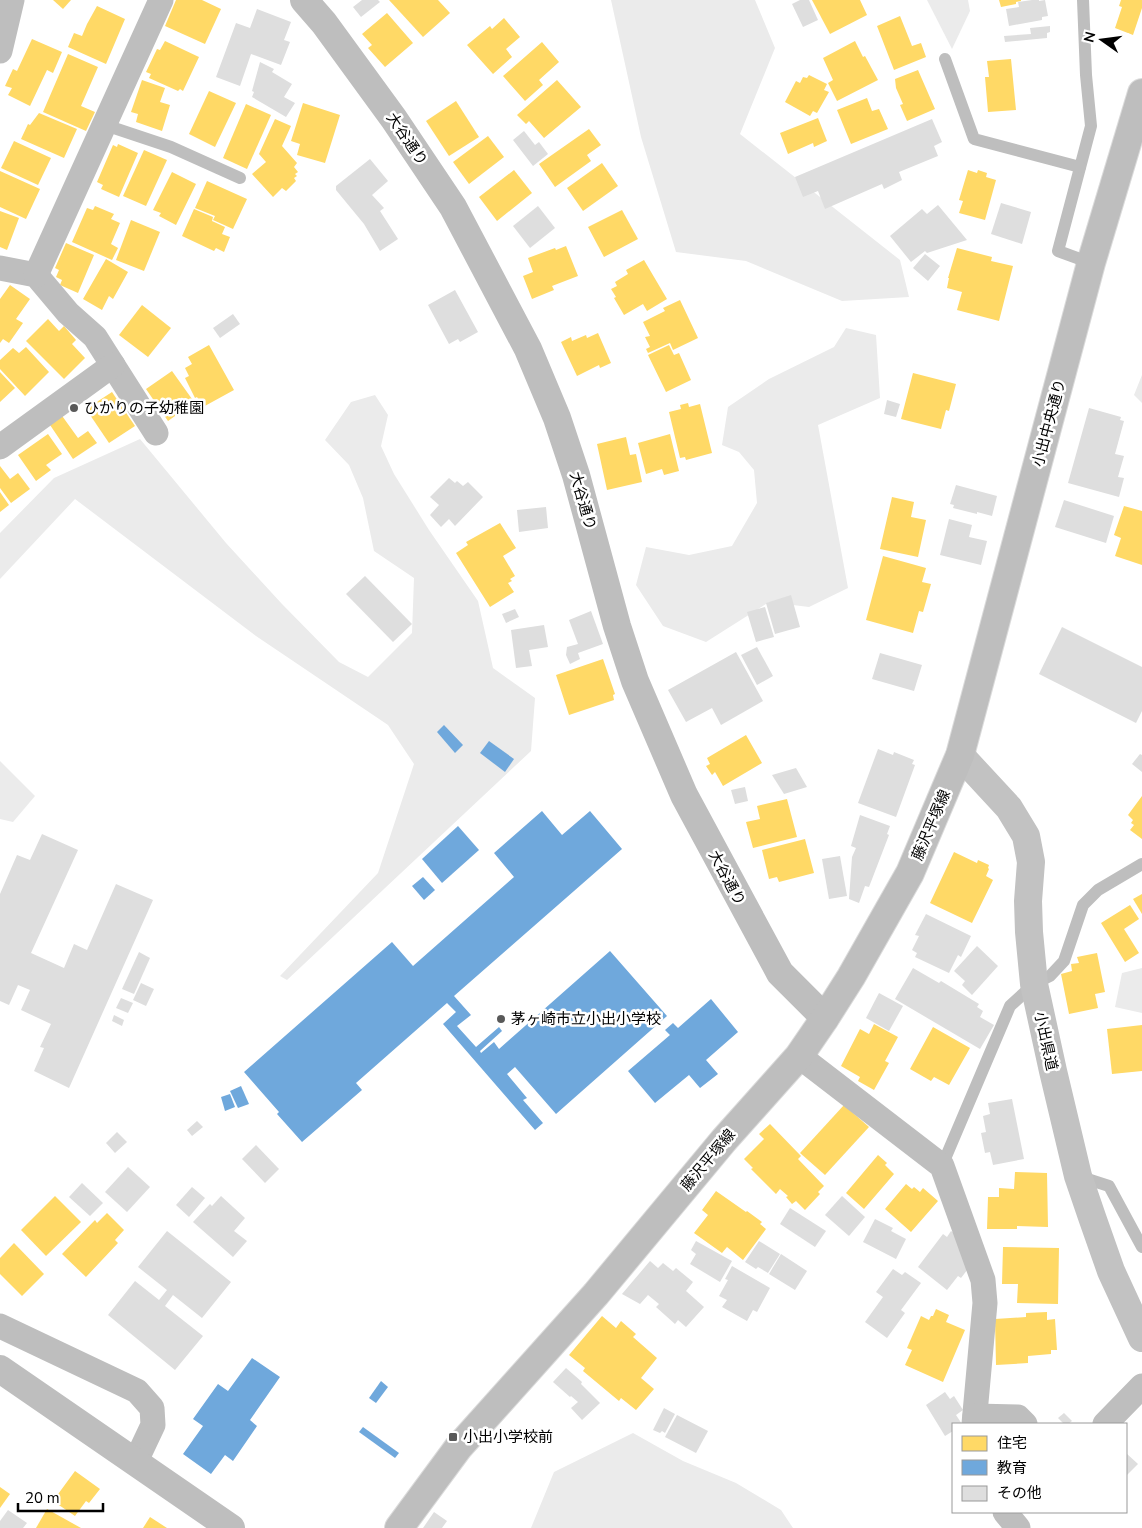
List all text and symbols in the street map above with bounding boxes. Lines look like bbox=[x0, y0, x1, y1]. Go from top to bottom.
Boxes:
north arrow bbox=[1077, 15, 1127, 65]
text: N bbox=[1079, 30, 1100, 44]
street label: 大谷通り bbox=[382, 109, 432, 169]
street label: 小出中央通り bbox=[1028, 377, 1070, 469]
place label: ひかりの子幼稚園 bbox=[84, 398, 204, 418]
marker: ひかりの子幼稚園 bbox=[68, 402, 80, 414]
street label: 大谷通り bbox=[565, 469, 601, 533]
street label: 藤沢平塚線 bbox=[907, 787, 955, 863]
street label: 大谷通り bbox=[704, 847, 750, 909]
place label: 茅ヶ崎市立小出小学校 bbox=[511, 1009, 661, 1029]
street label: 小出県道 bbox=[1030, 1010, 1062, 1072]
marker: 茅ヶ崎市立小出小学校 bbox=[495, 1013, 507, 1025]
street label: 藤沢平塚線 bbox=[676, 1125, 740, 1195]
legend bbox=[952, 1423, 1127, 1513]
place label: 小出小学校前 bbox=[463, 1427, 553, 1447]
marker: 小出小学校前 bbox=[447, 1431, 459, 1443]
text: 住宅 bbox=[997, 1433, 1027, 1453]
text: 教育 bbox=[997, 1458, 1027, 1478]
scale bar bbox=[18, 1480, 102, 1512]
text: その他 bbox=[997, 1483, 1042, 1503]
text: 20 m bbox=[25, 1488, 60, 1508]

